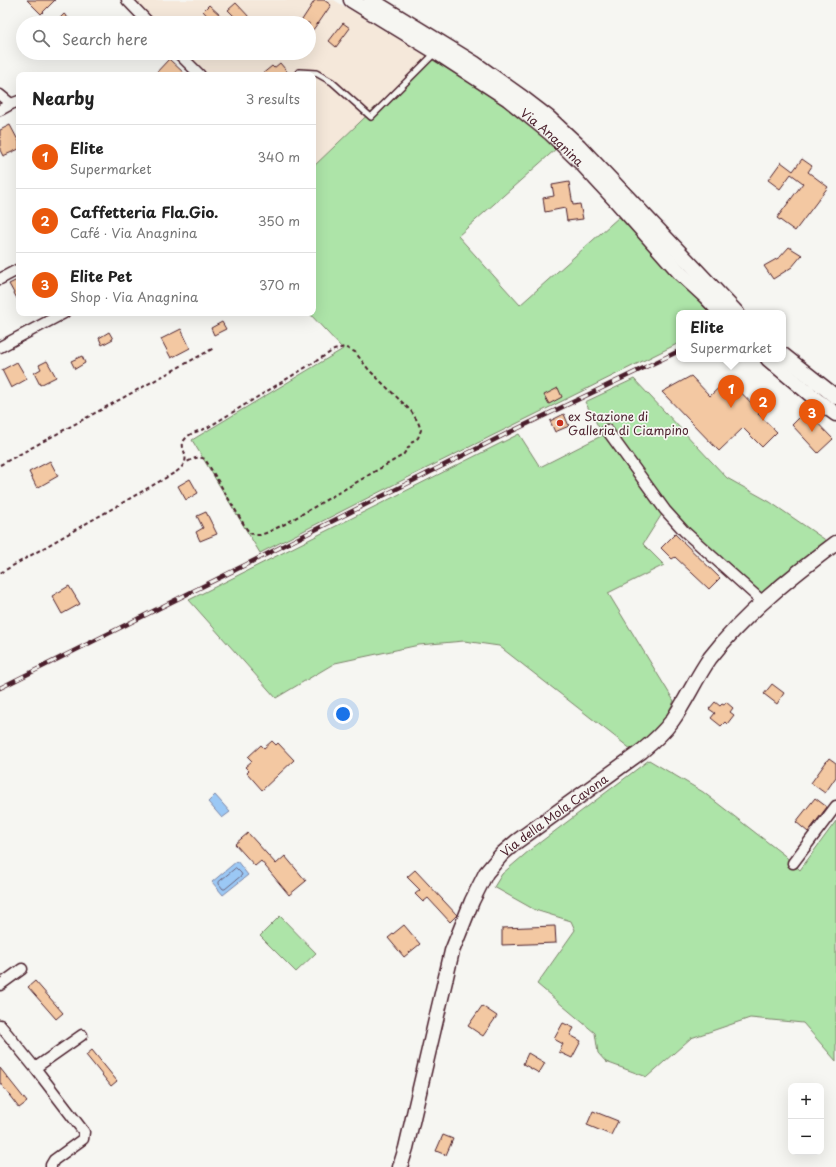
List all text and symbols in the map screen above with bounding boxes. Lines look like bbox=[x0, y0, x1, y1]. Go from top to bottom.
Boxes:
search box bbox=[16, 16, 316, 60]
icon: search bbox=[30, 27, 52, 49]
text: Search here bbox=[62, 27, 148, 50]
text: Nearby bbox=[32, 85, 94, 111]
text: 3 results bbox=[246, 89, 300, 108]
street label: Via Anagnina bbox=[517, 104, 588, 171]
text: Elite bbox=[70, 136, 104, 159]
text: 1 bbox=[42, 147, 48, 166]
text: 340 m bbox=[257, 147, 300, 166]
text: Supermarket bbox=[70, 159, 152, 178]
text: Caffetteria Fla.Gio. bbox=[70, 200, 218, 223]
text: 2 bbox=[40, 211, 50, 230]
text: 350 m bbox=[258, 211, 300, 230]
text: Café · Via Anagnina bbox=[70, 223, 197, 242]
text: Elite Pet bbox=[70, 264, 133, 287]
text: 3 bbox=[41, 275, 49, 294]
text: 370 m bbox=[259, 275, 300, 294]
text: Shop · Via Anagnina bbox=[70, 287, 198, 306]
popup bbox=[676, 310, 786, 362]
text: Elite bbox=[690, 315, 724, 338]
text: Supermarket bbox=[690, 338, 772, 357]
pin: 1 bbox=[718, 375, 744, 408]
pin: 2 bbox=[750, 388, 776, 421]
pin: 3 bbox=[799, 399, 825, 432]
place label: ex Stazione di Galleria di Ciampino bbox=[568, 407, 689, 439]
marker: ex Stazione di Galleria di Ciampino bbox=[555, 418, 565, 428]
your location bbox=[333, 704, 353, 724]
street label: Via della Mola Cavona bbox=[496, 769, 612, 861]
map controls bbox=[788, 1083, 824, 1155]
button: + bbox=[788, 1083, 824, 1119]
button: − bbox=[788, 1119, 824, 1155]

